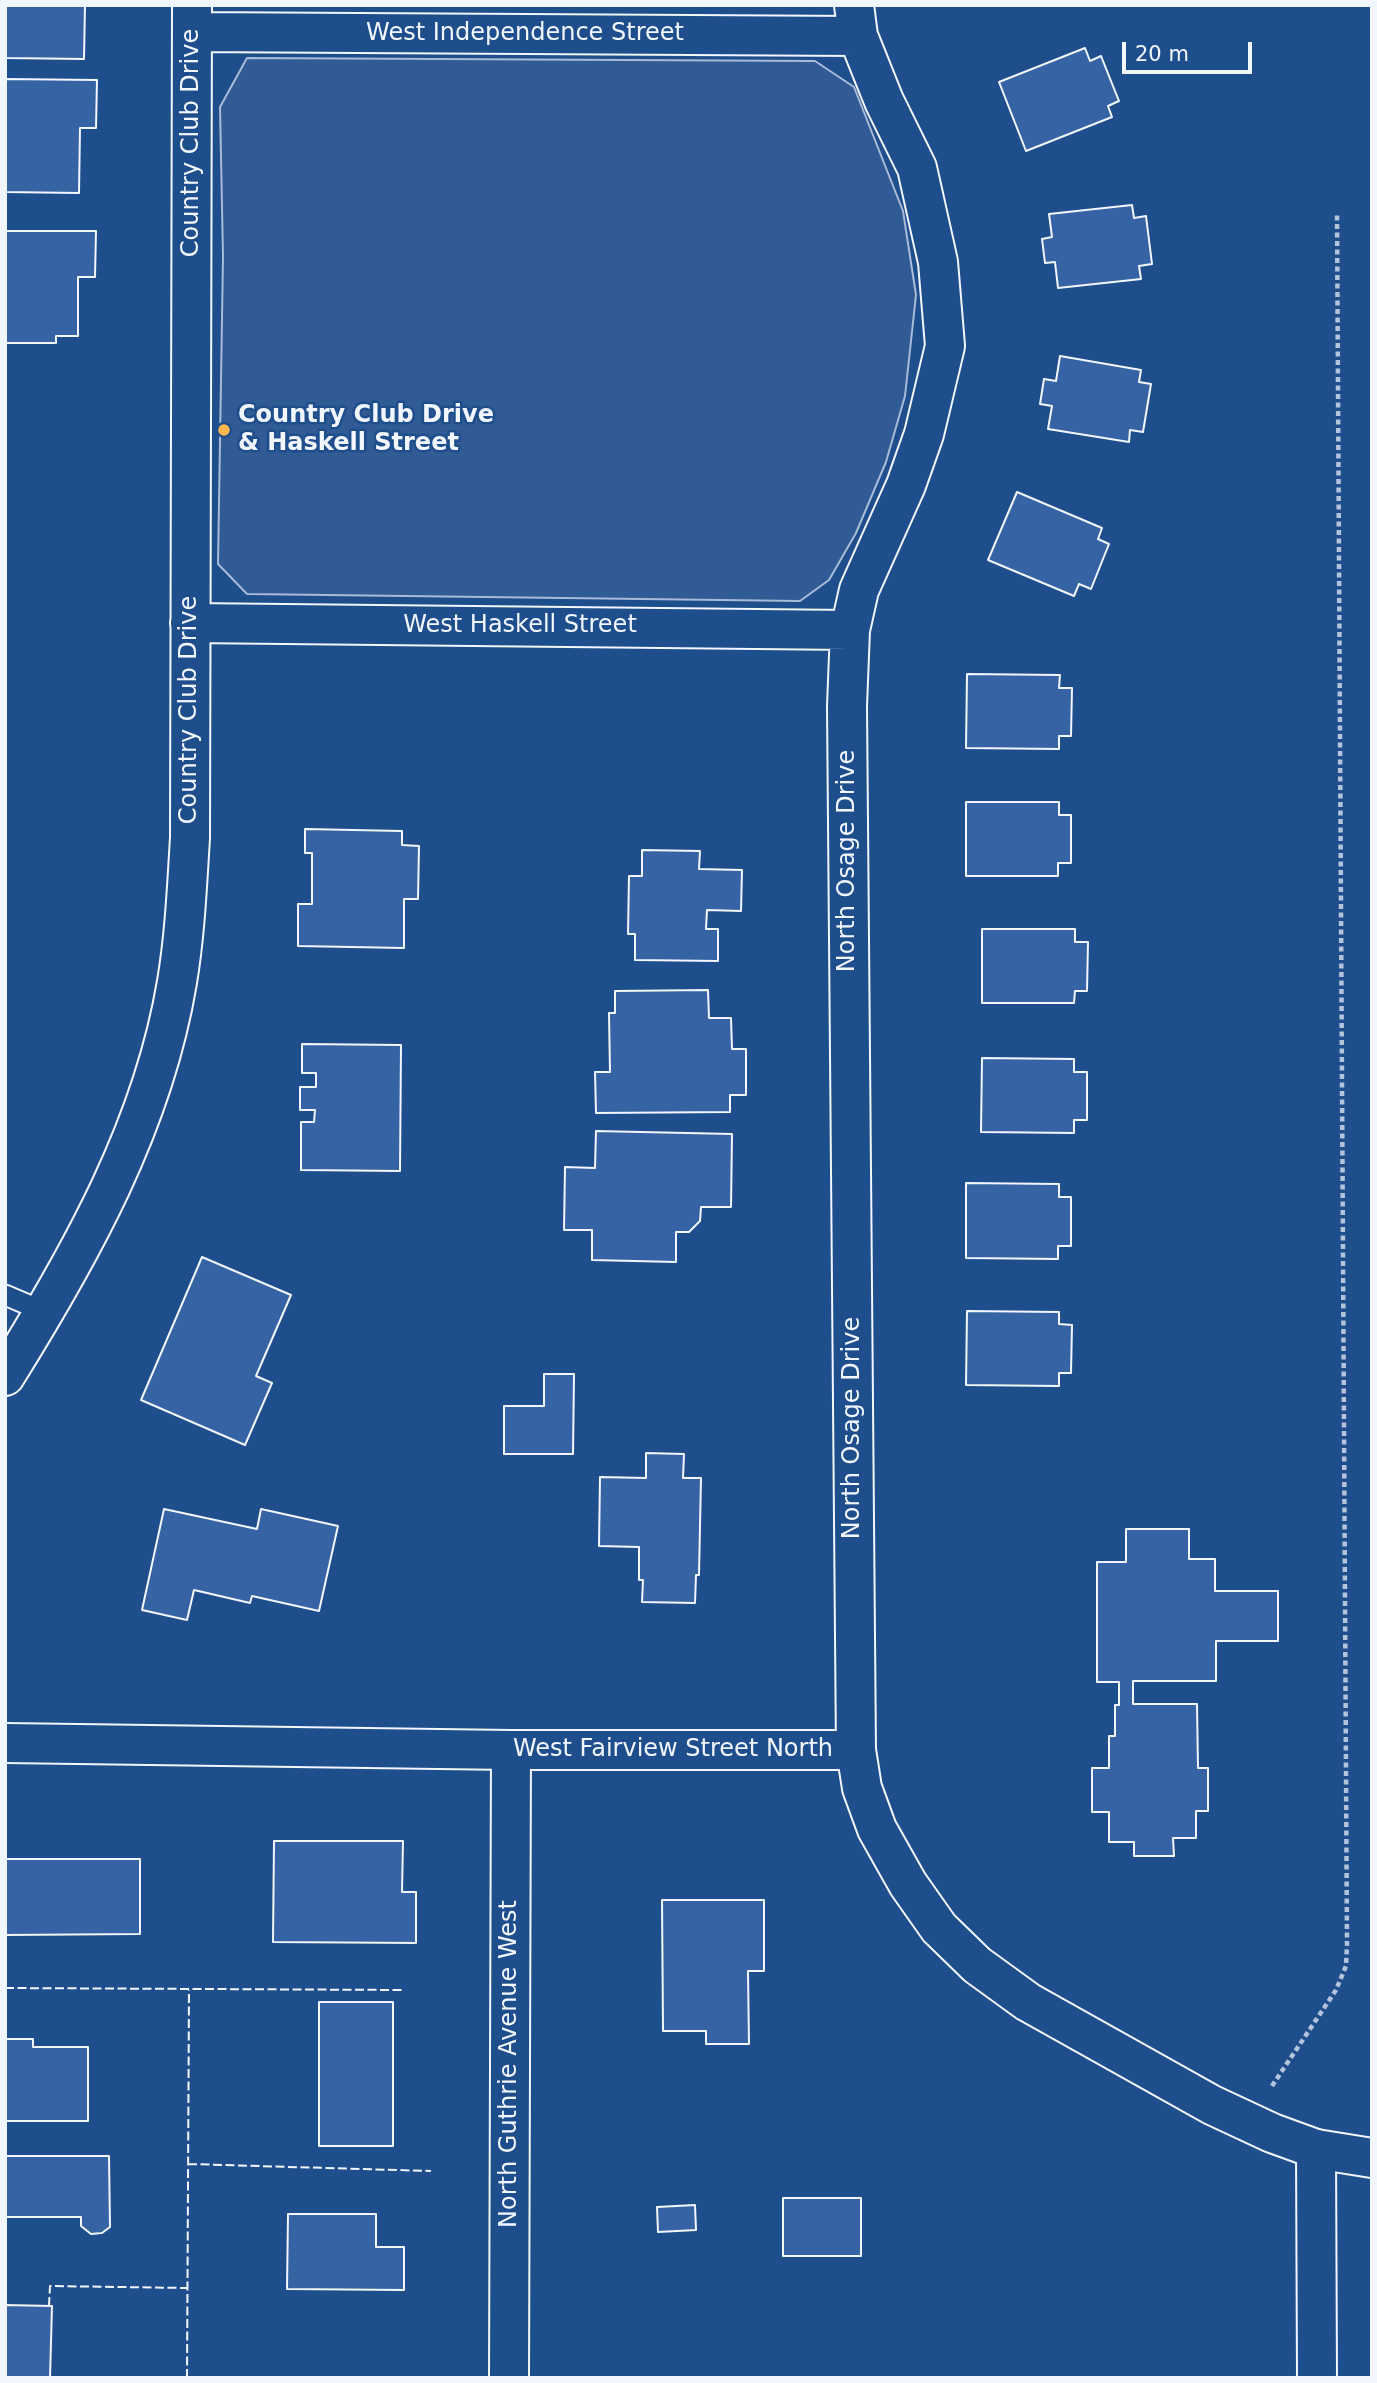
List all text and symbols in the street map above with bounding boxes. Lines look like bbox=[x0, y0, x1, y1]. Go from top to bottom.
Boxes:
street label: West Independence Street bbox=[366, 20, 684, 48]
scale bar bbox=[1125, 28, 1254, 72]
street label: Country Club Drive bbox=[178, 29, 206, 257]
text: 20 m bbox=[1135, 42, 1189, 66]
place label: Country Club Drive & Haskell Street bbox=[238, 402, 494, 458]
marker: Country Club Drive & Haskell Street bbox=[216, 422, 232, 438]
street label: Country Club Drive bbox=[176, 596, 204, 824]
street label: West Haskell Street bbox=[403, 612, 637, 640]
street label: North Osage Drive bbox=[834, 750, 862, 972]
street label: North Osage Drive bbox=[839, 1317, 867, 1539]
street label: West Fairview Street North bbox=[513, 1736, 833, 1764]
street label: North Guthrie Avenue West bbox=[496, 1900, 524, 2228]

